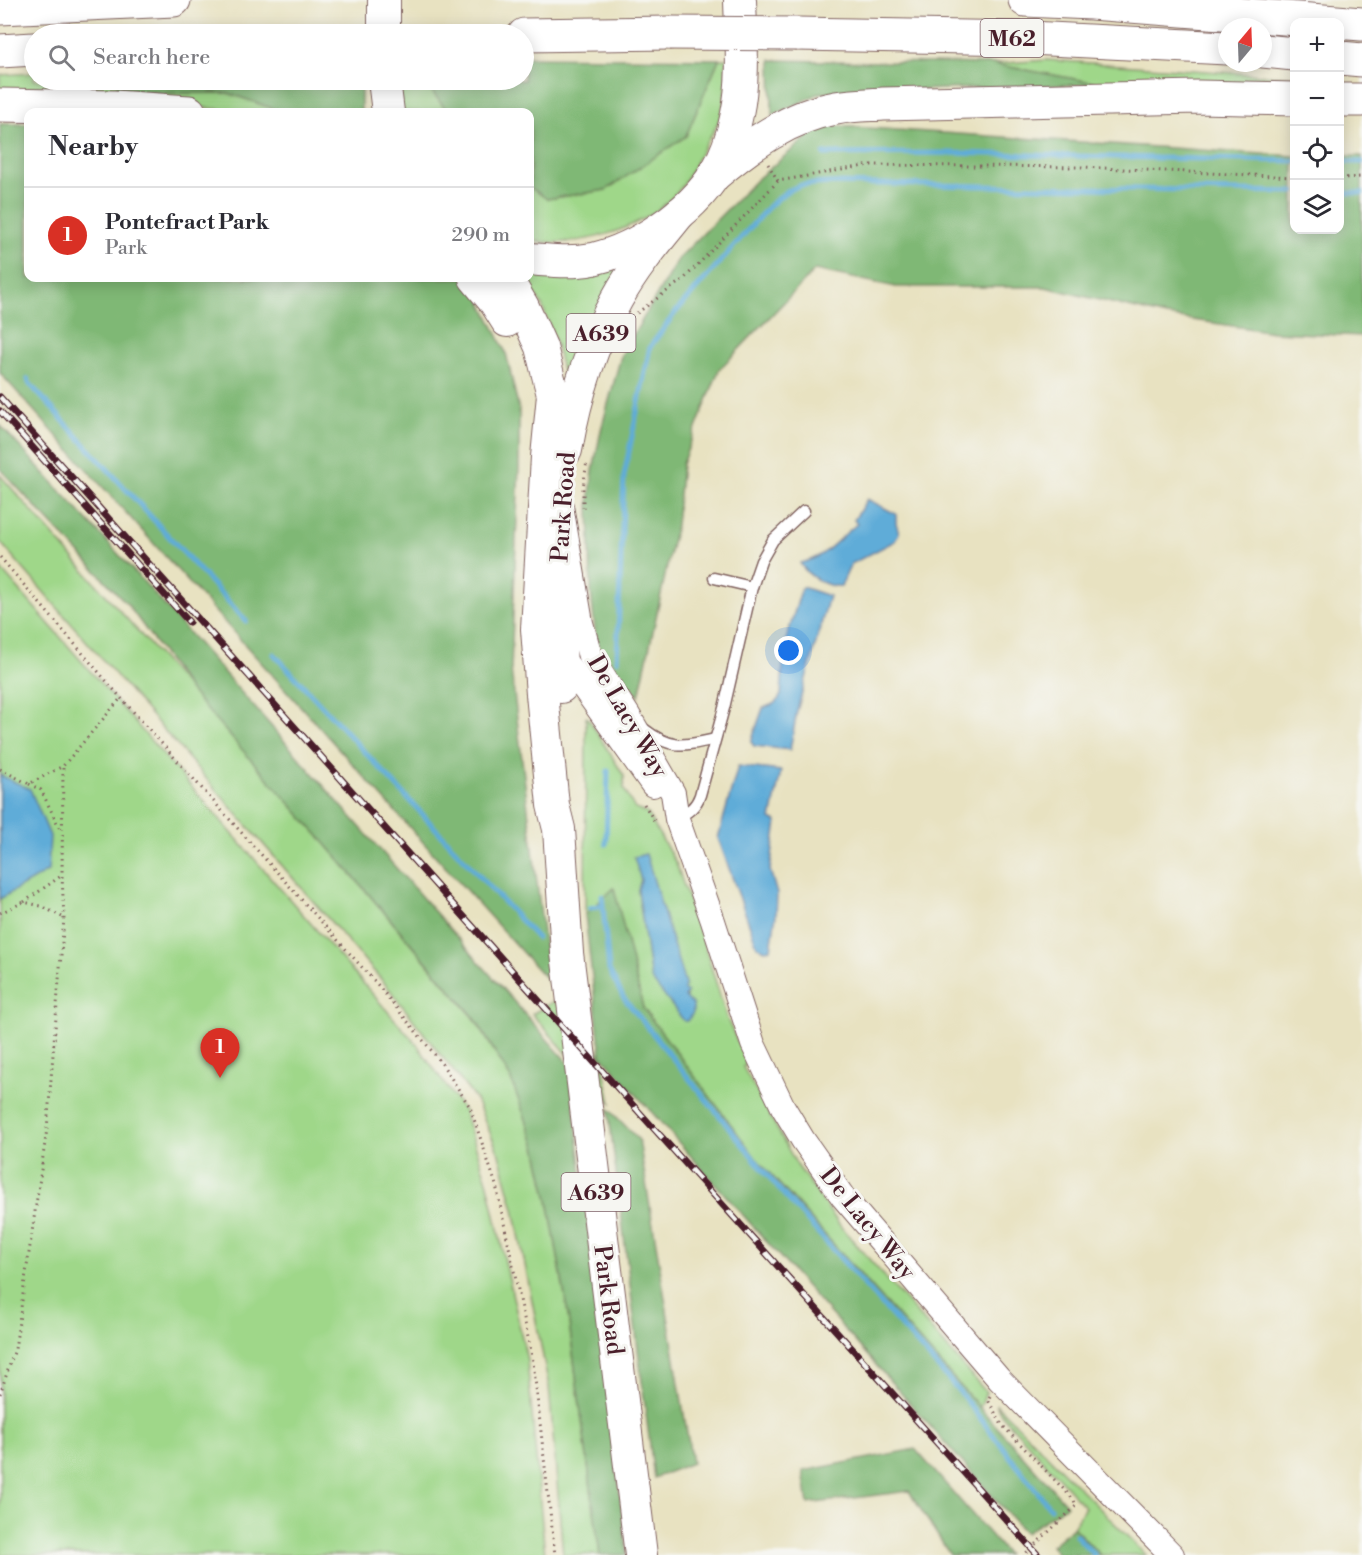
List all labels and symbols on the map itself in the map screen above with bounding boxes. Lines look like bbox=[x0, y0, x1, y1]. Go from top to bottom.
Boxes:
north arrow bbox=[1218, 18, 1272, 72]
road number: M62 bbox=[980, 19, 1044, 57]
road number: A639 bbox=[566, 314, 636, 352]
street label: Park Road bbox=[545, 451, 583, 563]
your location bbox=[774, 636, 803, 665]
street label: De Lacy Way bbox=[580, 650, 674, 783]
pin: 1 bbox=[200, 1028, 240, 1078]
street label: De Lacy Way bbox=[813, 1161, 922, 1286]
road number: A639 bbox=[562, 1173, 630, 1211]
street label: Park Road bbox=[586, 1243, 630, 1357]

